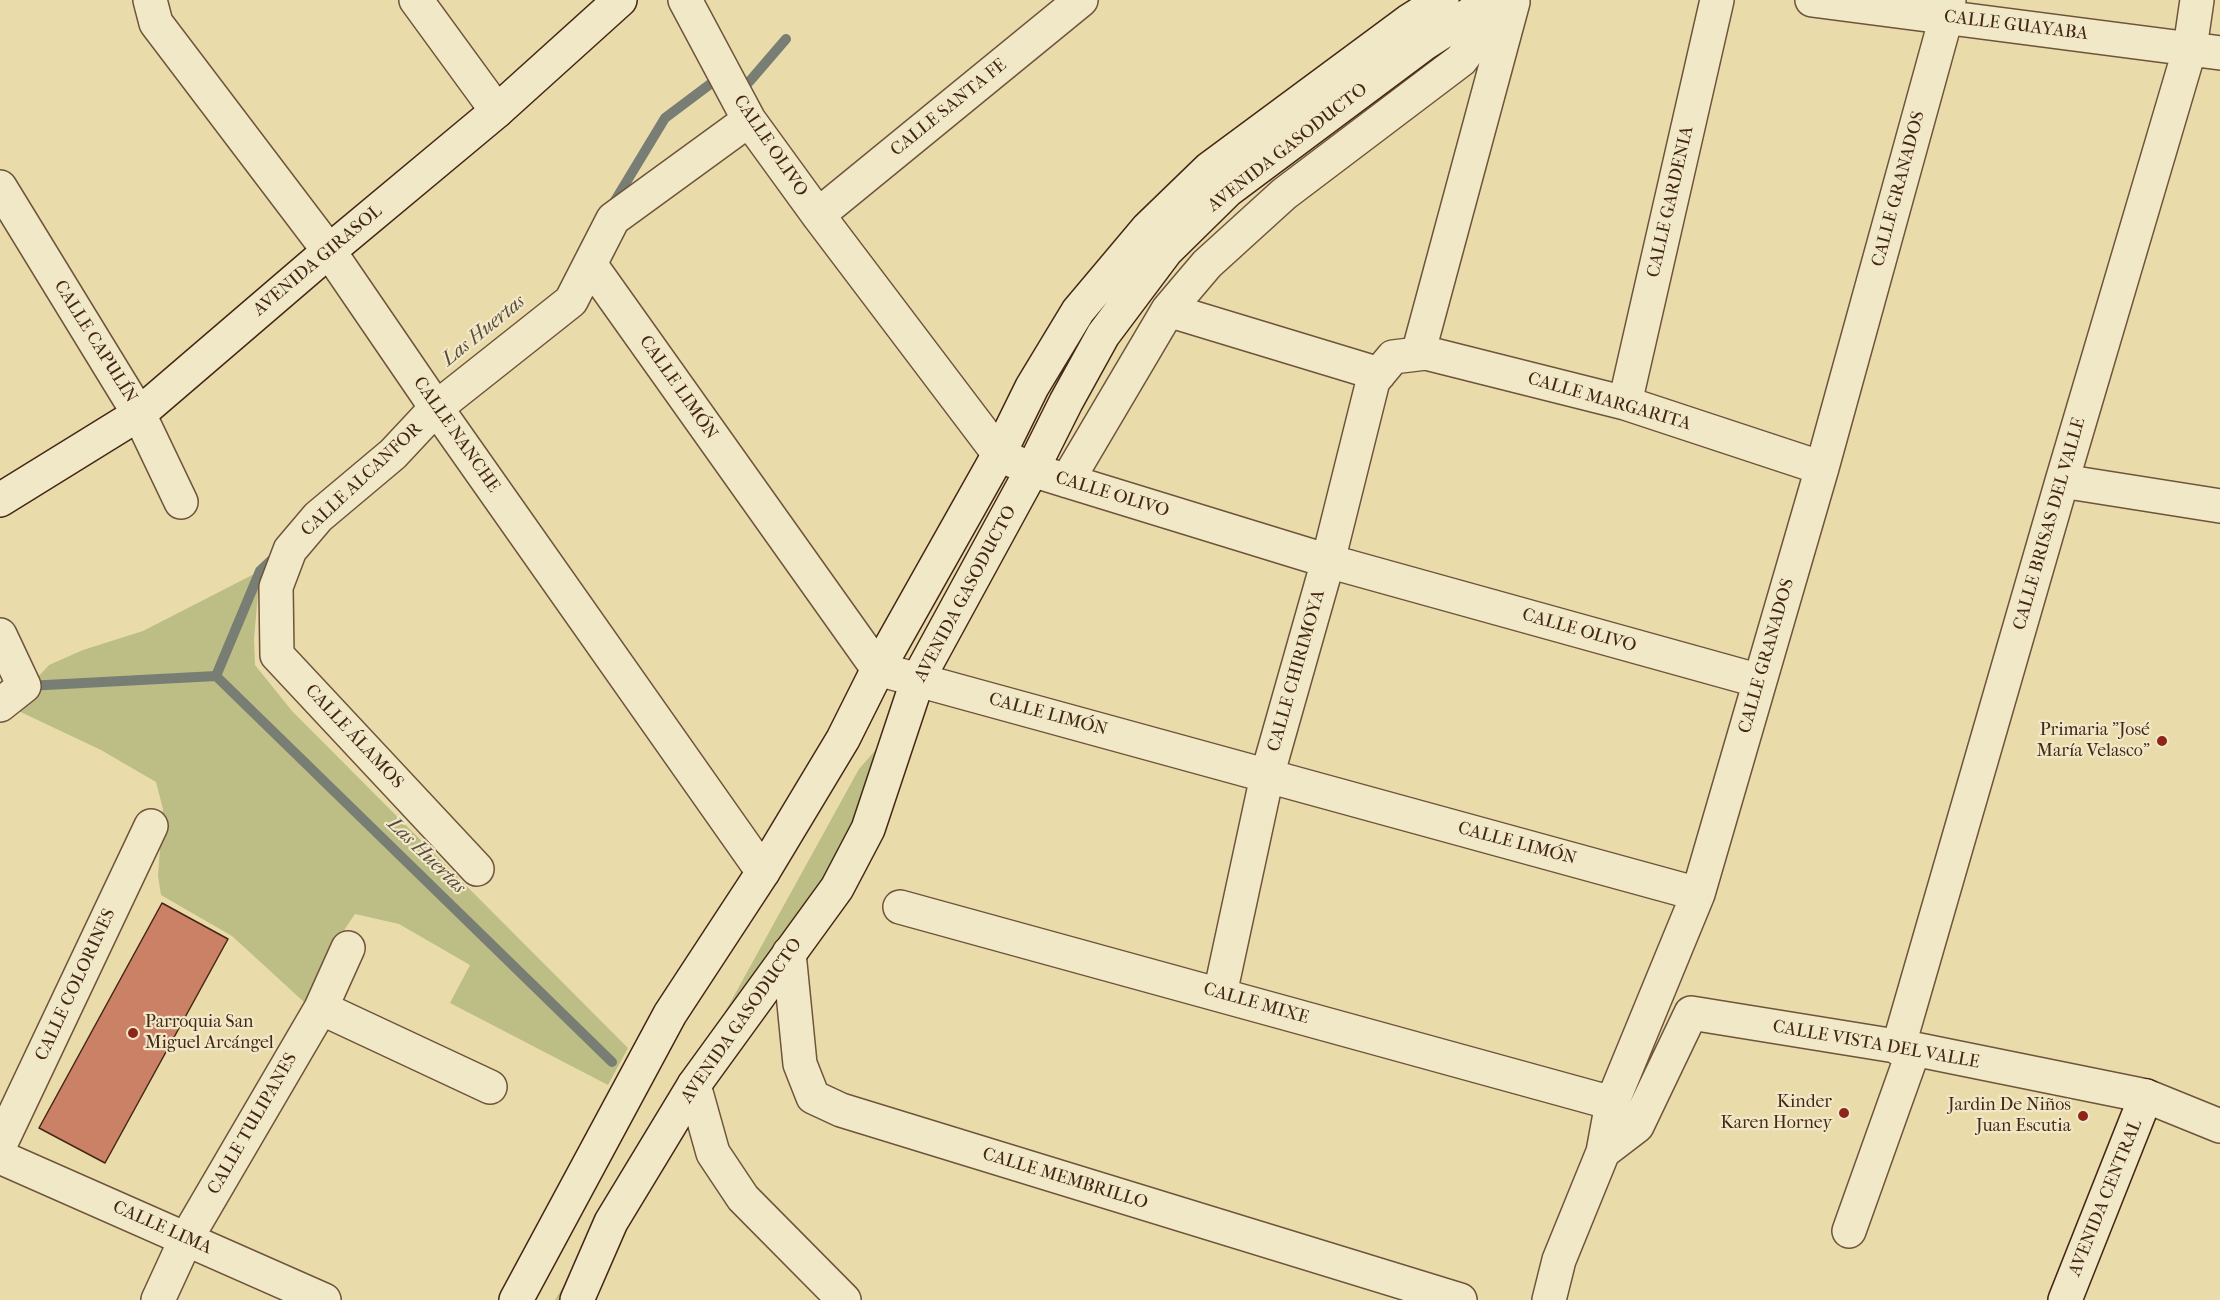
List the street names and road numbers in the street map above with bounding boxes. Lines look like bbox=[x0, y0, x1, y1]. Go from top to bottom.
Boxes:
street label: CALLE GUAYABA bbox=[1943, 6, 2089, 46]
street label: CALLE SANTA FE bbox=[887, 55, 1011, 161]
street label: AVENIDA GASODUCTO bbox=[1204, 79, 1372, 217]
street label: CALLE OLIVO bbox=[728, 91, 812, 201]
street label: CALLE GRANADOS bbox=[1868, 109, 1930, 269]
street label: CALLE GARDENIA bbox=[1643, 124, 1699, 280]
street label: AVENIDA GIRASOL bbox=[249, 201, 387, 321]
street label: CALLE CAPULÍN bbox=[49, 277, 141, 407]
street label: CALLE LIMÓN bbox=[634, 332, 722, 444]
street label: CALLE MARGARITA bbox=[1525, 368, 1693, 436]
street label: CALLE NANCHE bbox=[408, 373, 504, 497]
street label: CALLE BRISAS DEL VALLE bbox=[2009, 415, 2091, 633]
street label: CALLE ALCANFOR bbox=[297, 419, 427, 541]
street label: CALLE OLIVO bbox=[1053, 467, 1171, 523]
street label: AVENIDA GASODUCTO bbox=[910, 502, 1022, 686]
street label: CALLE GRANADOS bbox=[1735, 576, 1799, 736]
street label: CALLE CHIRIMOYA bbox=[1264, 588, 1330, 754]
street label: CALLE OLIVO bbox=[1519, 604, 1639, 658]
street label: CALLE ÁLAMOS bbox=[300, 680, 408, 794]
street label: CALLE LIMÓN bbox=[986, 689, 1110, 741]
street label: CALLE LIMÓN bbox=[1455, 818, 1579, 870]
street label: CALLE COLORINES bbox=[31, 905, 121, 1065]
street label: AVENIDA GASODUCTO bbox=[677, 934, 807, 1108]
street label: CALLE MIXE bbox=[1201, 979, 1311, 1029]
street label: CALLE VISTA DEL VALLE bbox=[1771, 1016, 1981, 1074]
street label: CALLE TULIPANES bbox=[204, 1049, 302, 1199]
street label: AVENIDA CENTRAL bbox=[2065, 1116, 2147, 1280]
street label: CALLE MEMBRILLO bbox=[980, 1144, 1150, 1214]
street label: CALLE LIMA bbox=[109, 1197, 215, 1259]

